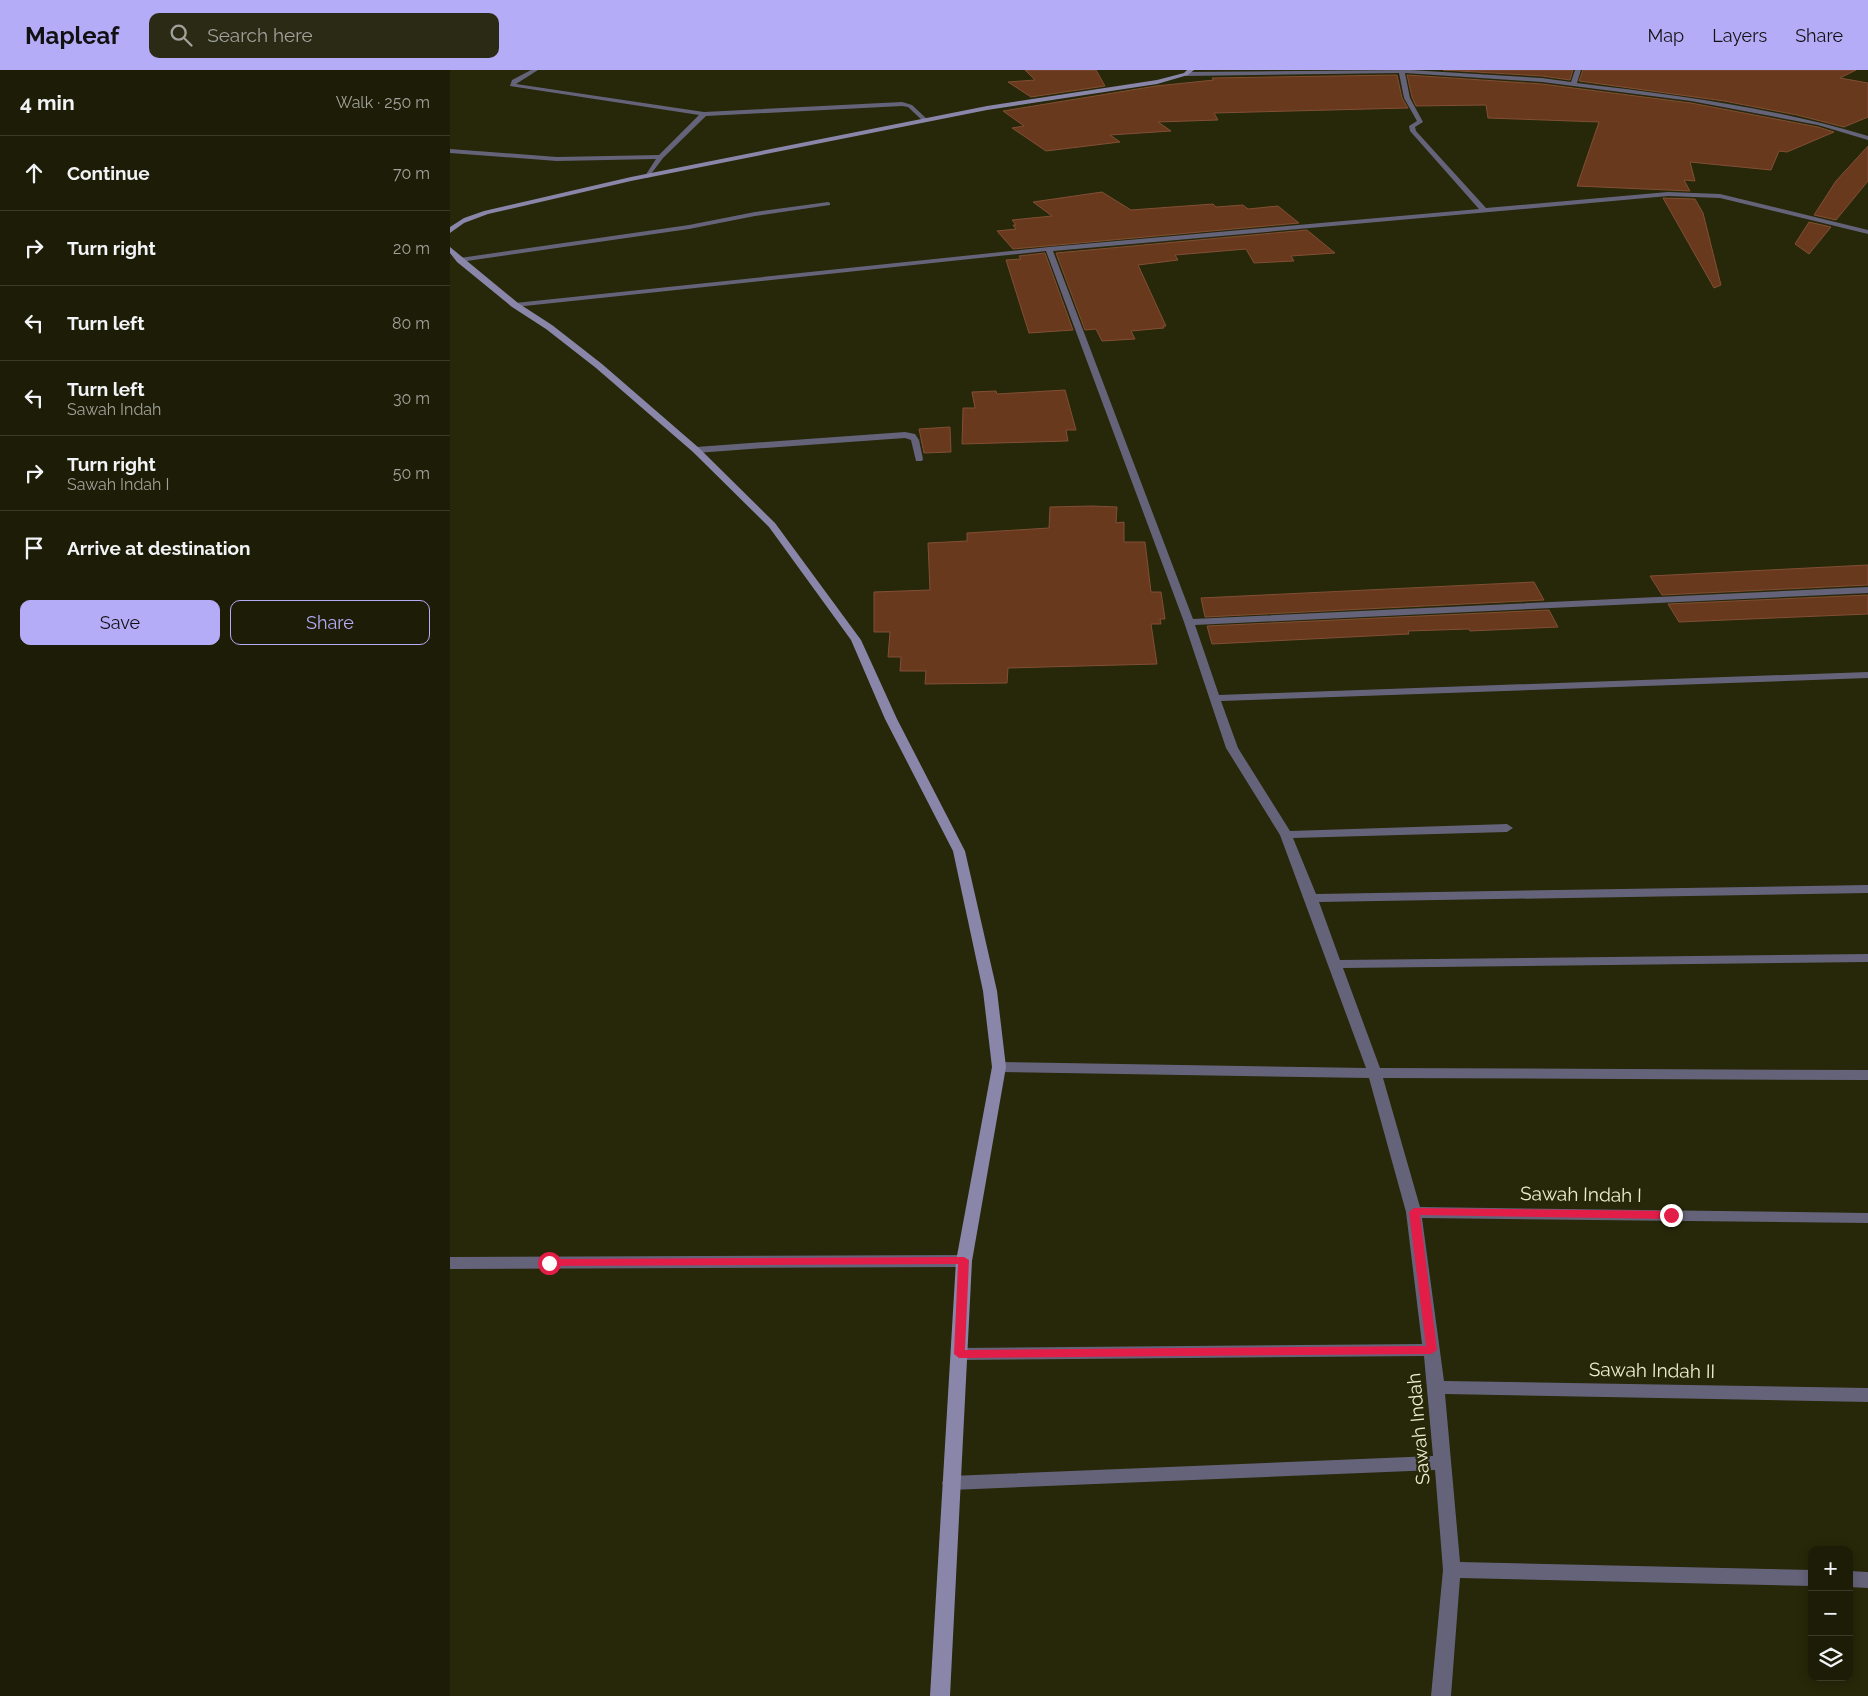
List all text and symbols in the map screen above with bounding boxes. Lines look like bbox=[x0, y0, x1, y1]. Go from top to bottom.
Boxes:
search box bbox=[149, 13, 499, 58]
text: Mapleaf bbox=[25, 21, 119, 50]
icon: search bbox=[167, 21, 195, 49]
text: Search here bbox=[207, 24, 313, 46]
text: Map bbox=[1648, 25, 1684, 46]
text: Layers bbox=[1712, 25, 1767, 46]
text: Share bbox=[1795, 25, 1843, 46]
text: 4 min bbox=[20, 90, 75, 115]
text: Walk · 250 m bbox=[336, 93, 430, 112]
icon: ahead bbox=[20, 159, 48, 187]
text: Continue bbox=[67, 162, 150, 184]
text: 70 m bbox=[393, 164, 430, 183]
icon: right bbox=[20, 234, 48, 262]
text: Turn right bbox=[67, 237, 156, 259]
text: 20 m bbox=[393, 239, 430, 258]
icon: left bbox=[20, 309, 48, 337]
text: Turn left bbox=[67, 312, 144, 334]
text: 80 m bbox=[392, 314, 430, 333]
text: Turn left bbox=[67, 378, 144, 400]
icon: left bbox=[20, 384, 48, 412]
text: 30 m bbox=[393, 389, 430, 408]
text: Sawah Indah bbox=[67, 400, 161, 419]
text: Turn right bbox=[67, 453, 156, 475]
icon: right bbox=[20, 459, 48, 487]
text: 50 m bbox=[393, 464, 430, 483]
text: Sawah Indah I bbox=[67, 475, 169, 494]
icon: arrive bbox=[20, 534, 48, 562]
text: Arrive at destination bbox=[67, 537, 251, 559]
button: Save bbox=[20, 600, 220, 645]
button: Share bbox=[230, 600, 430, 645]
street label: Sawah Indah I bbox=[1520, 1182, 1642, 1206]
route end bbox=[1660, 1204, 1683, 1227]
route start bbox=[538, 1252, 561, 1275]
street label: Sawah Indah II bbox=[1589, 1358, 1715, 1382]
street label: Sawah Indah bbox=[1402, 1372, 1434, 1486]
map controls bbox=[1808, 1546, 1853, 1681]
button: + bbox=[1808, 1546, 1853, 1591]
button: − bbox=[1808, 1591, 1853, 1636]
button: layers bbox=[1808, 1636, 1853, 1681]

